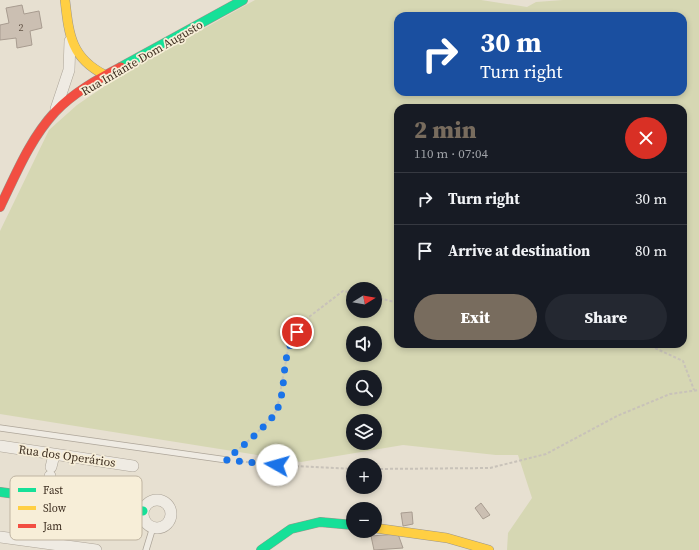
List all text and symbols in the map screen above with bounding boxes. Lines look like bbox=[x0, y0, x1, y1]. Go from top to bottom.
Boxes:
street label: Rua Infante Dom Augusto bbox=[78, 16, 206, 99]
house number: 2 bbox=[19, 21, 24, 34]
text: 30 m bbox=[480, 23, 542, 61]
icon: right bbox=[414, 28, 466, 80]
text: Turn right bbox=[480, 59, 562, 84]
text: 2 min bbox=[414, 113, 477, 146]
button: close bbox=[625, 117, 667, 159]
text: 110 m · 07:04 bbox=[414, 145, 488, 162]
icon: right bbox=[414, 188, 436, 210]
text: Turn right bbox=[448, 188, 520, 209]
text: 30 m bbox=[635, 188, 667, 209]
icon: arrive bbox=[414, 240, 436, 262]
text: Arrive at destination bbox=[448, 240, 590, 261]
text: 80 m bbox=[635, 240, 667, 261]
north arrow bbox=[346, 282, 382, 318]
map controls bbox=[346, 282, 382, 538]
button: Exit bbox=[414, 294, 537, 340]
button: Share bbox=[545, 294, 667, 340]
pin bbox=[280, 315, 314, 349]
icon: arrive bbox=[286, 321, 308, 343]
button: sound bbox=[346, 326, 382, 362]
button: search bbox=[346, 370, 382, 406]
button: layers bbox=[346, 414, 382, 450]
street label: Rua dos Operários bbox=[17, 441, 117, 471]
position arrow bbox=[256, 444, 298, 486]
button: + bbox=[346, 458, 382, 494]
legend bbox=[10, 476, 142, 540]
text: Fast bbox=[43, 483, 63, 498]
text: Slow bbox=[43, 501, 67, 516]
button: − bbox=[346, 502, 382, 538]
text: Jam bbox=[42, 519, 62, 534]

